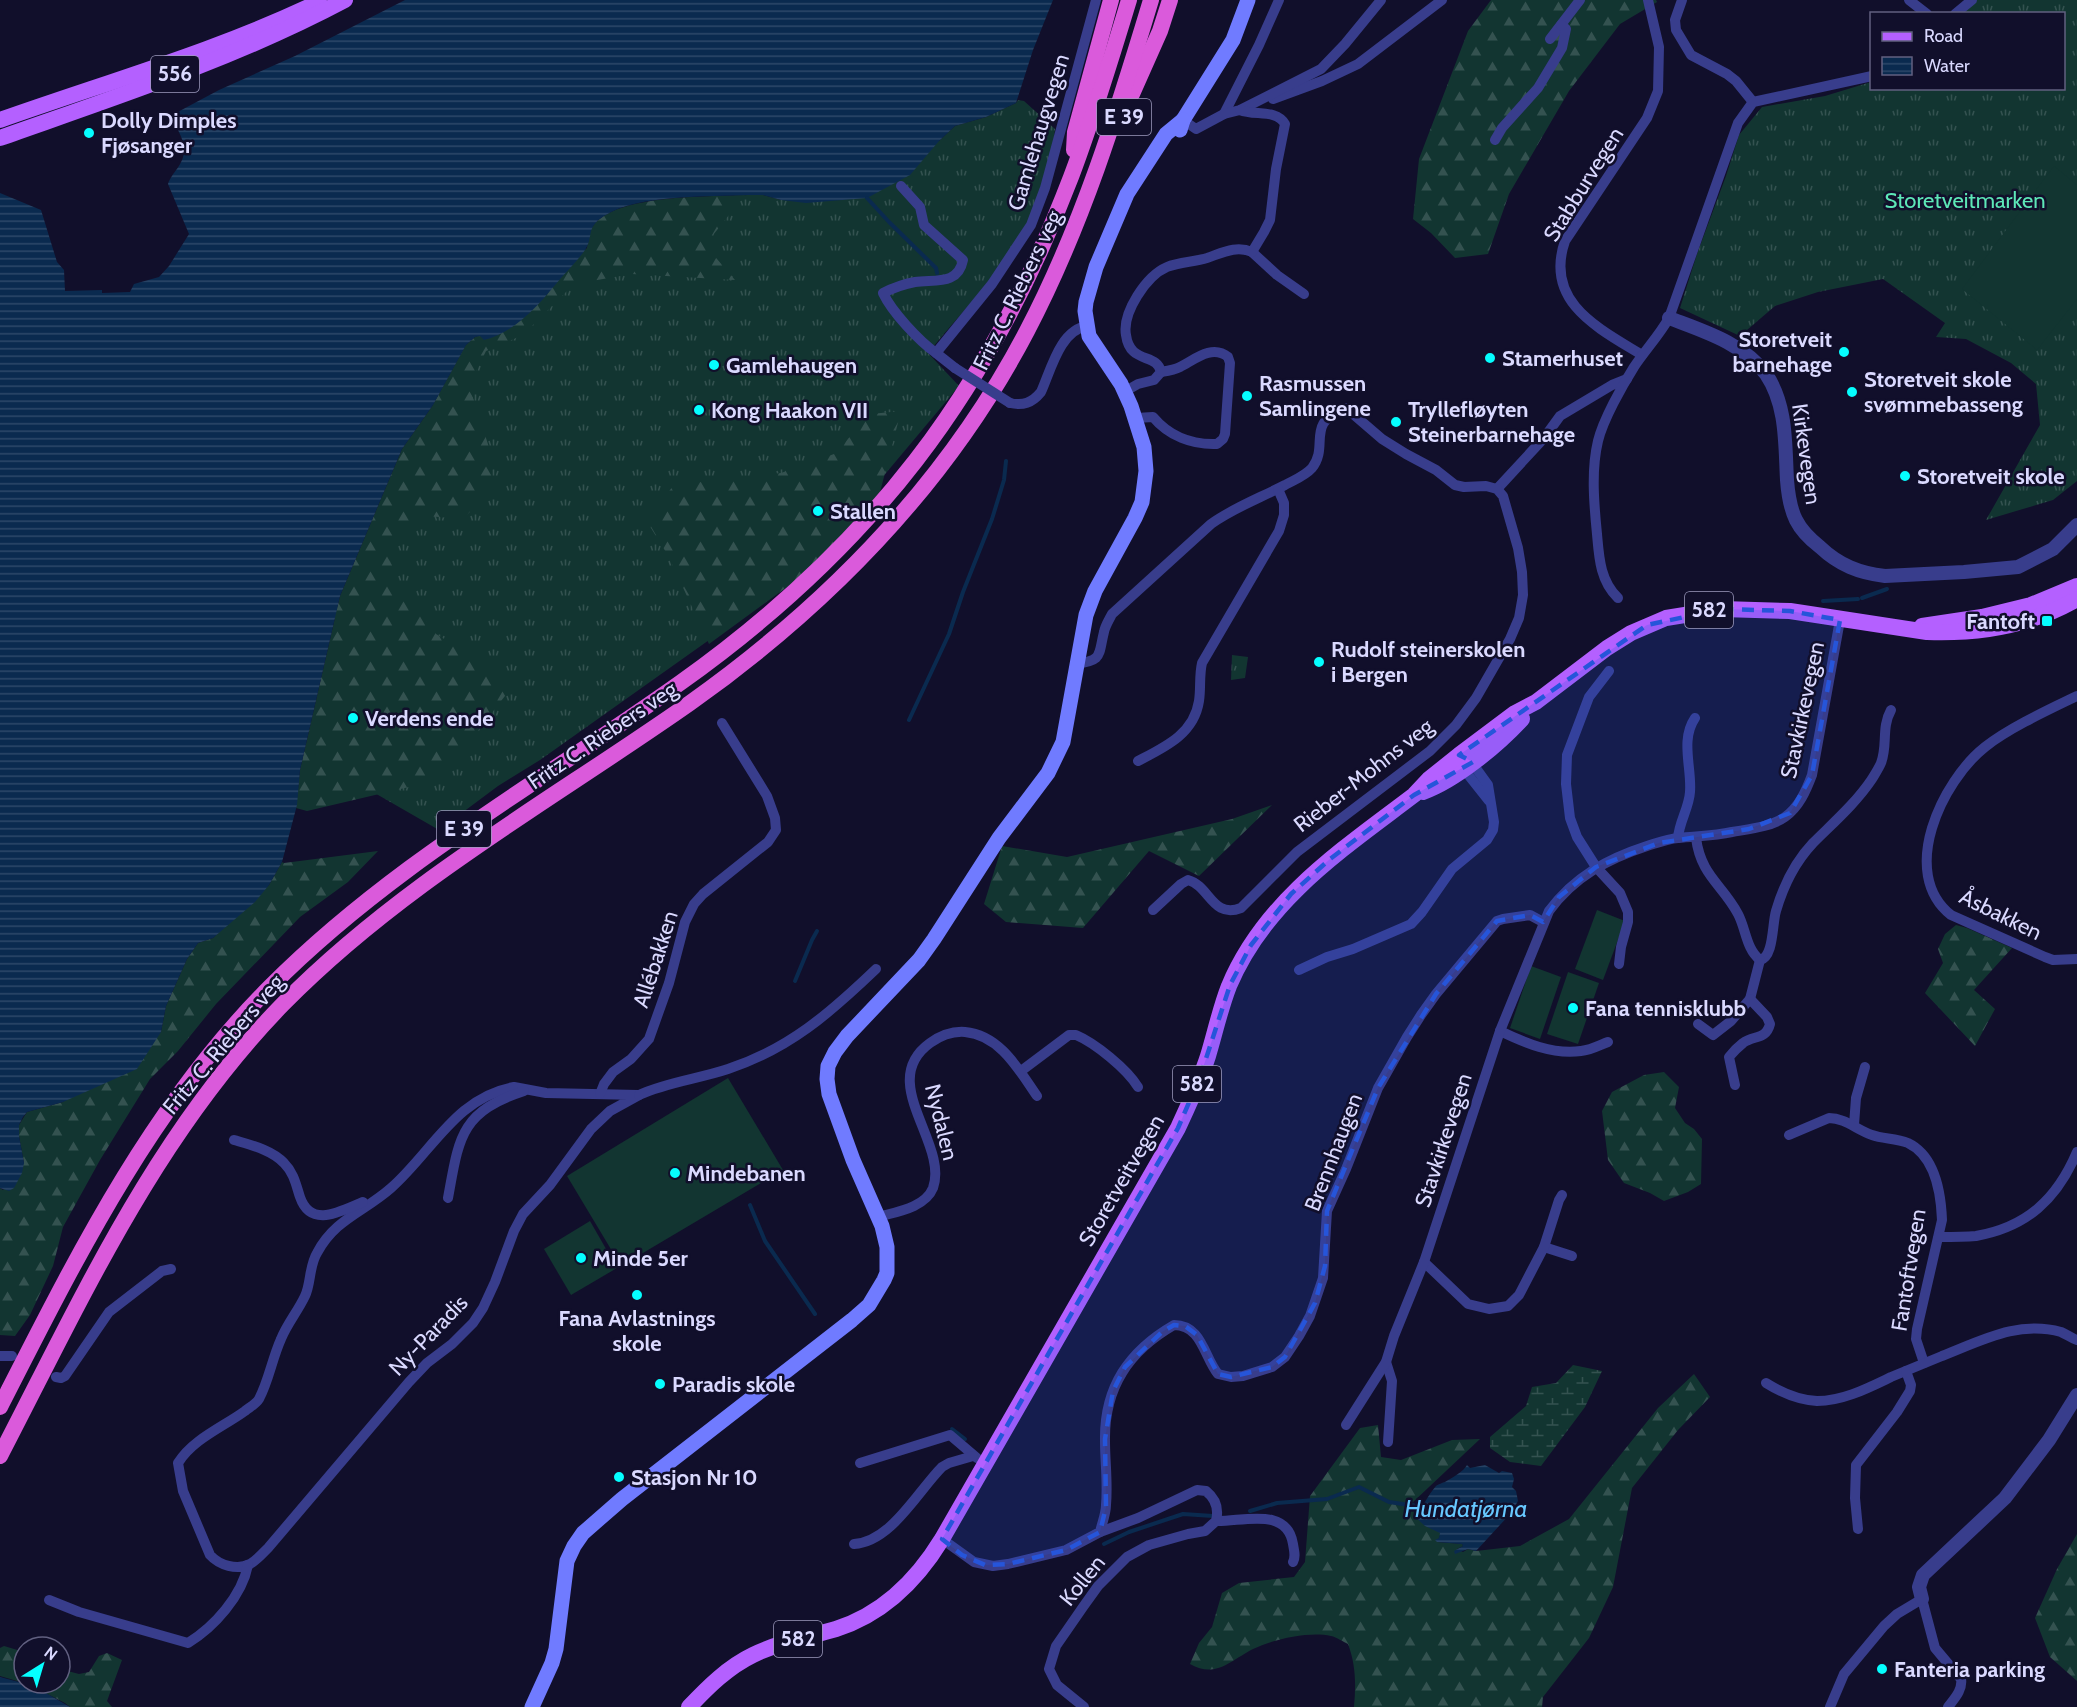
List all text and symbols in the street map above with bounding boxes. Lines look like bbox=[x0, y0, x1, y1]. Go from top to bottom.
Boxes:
legend bbox=[1870, 12, 2065, 90]
text: Road bbox=[1924, 25, 1963, 47]
street label: Gamlehaugvegen bbox=[1002, 51, 1075, 214]
text: Water bbox=[1924, 55, 1970, 77]
road number: 556 bbox=[151, 56, 199, 92]
road number: E 39 bbox=[1097, 99, 1151, 135]
place label: Dolly Dimples Fjøsanger bbox=[101, 107, 236, 159]
street label: Stabburvegen bbox=[1538, 122, 1629, 246]
marker: Dolly Dimples Fjøsanger bbox=[82, 126, 96, 140]
park label: Storetveitmarken bbox=[1885, 187, 2046, 214]
street label: Fritz C. Riebers veg bbox=[967, 205, 1068, 374]
place label: Storetveit barnehage bbox=[1732, 326, 1832, 378]
place label: Stamerhuset bbox=[1502, 345, 1624, 372]
marker: Storetveit barnehage bbox=[1837, 345, 1851, 359]
marker: Stamerhuset bbox=[1483, 351, 1497, 365]
place label: Gamlehaugen bbox=[726, 352, 857, 379]
marker: Gamlehaugen bbox=[707, 358, 721, 372]
place label: Storetveit skole svømmebasseng bbox=[1864, 366, 2023, 418]
place label: Rasmussen Samlingene bbox=[1259, 370, 1371, 422]
marker: Storetveit skole svømmebasseng bbox=[1845, 385, 1859, 399]
marker: Rasmussen Samlingene bbox=[1240, 389, 1254, 403]
place label: Tryllefløyten Steinerbarnehage bbox=[1408, 396, 1575, 448]
place label: Kong Haakon VII bbox=[711, 397, 868, 424]
street label: Kirkevegen bbox=[1786, 402, 1827, 506]
marker: Kong Haakon VII bbox=[692, 403, 706, 417]
marker: Tryllefløyten Steinerbarnehage bbox=[1389, 415, 1403, 429]
place label: Storetveit skole bbox=[1917, 463, 2064, 490]
marker: Storetveit skole bbox=[1898, 469, 1912, 483]
place label: Stallen bbox=[830, 498, 896, 525]
marker: Stallen bbox=[811, 504, 825, 518]
road number: 582 bbox=[1685, 592, 1733, 628]
place label: Fantoft bbox=[1966, 608, 2035, 635]
marker: Fantoft bbox=[2040, 614, 2054, 628]
place label: Rudolf steinerskolen i Bergen bbox=[1331, 636, 1525, 688]
street label: Stavkirkevegen bbox=[1775, 639, 1830, 781]
marker: Rudolf steinerskolen i Bergen bbox=[1312, 655, 1326, 669]
street label: Fritz C. Riebers veg bbox=[522, 675, 683, 795]
place label: Verdens ende bbox=[365, 705, 494, 732]
marker: Verdens ende bbox=[346, 711, 360, 725]
street label: Rieber-Mohns veg bbox=[1288, 712, 1439, 838]
road number: E 39 bbox=[437, 811, 491, 847]
street label: Åsbakken bbox=[1955, 883, 2046, 946]
street label: Allébakken bbox=[627, 907, 684, 1011]
street label: Fritz C. Riebers veg bbox=[157, 968, 290, 1120]
place label: Fana tennisklubb bbox=[1585, 995, 1746, 1022]
marker: Fana tennisklubb bbox=[1566, 1001, 1580, 1015]
road number: 582 bbox=[1173, 1066, 1221, 1102]
street label: Stavkirkevegen bbox=[1409, 1070, 1478, 1211]
street label: Nydalen bbox=[919, 1081, 964, 1163]
street label: Brennhaugen bbox=[1299, 1089, 1368, 1215]
street label: Storetveitvegen bbox=[1073, 1110, 1170, 1251]
place label: Mindebanen bbox=[687, 1160, 806, 1187]
marker: Mindebanen bbox=[668, 1166, 682, 1180]
street label: Fantoftvegen bbox=[1886, 1207, 1931, 1333]
place label: Minde 5er bbox=[593, 1245, 689, 1272]
marker: Minde 5er bbox=[574, 1251, 588, 1265]
marker: Fana Avlastnings skole bbox=[630, 1288, 644, 1302]
street label: Ny-Paradis bbox=[383, 1289, 473, 1381]
place label: Fana Avlastnings skole bbox=[558, 1305, 716, 1357]
place label: Paradis skole bbox=[672, 1371, 795, 1398]
marker: Paradis skole bbox=[653, 1377, 667, 1391]
place label: Stasjon Nr 10 bbox=[631, 1464, 757, 1491]
marker: Stasjon Nr 10 bbox=[612, 1470, 626, 1484]
water label: Hundatjørna bbox=[1404, 1494, 1528, 1523]
street label: Kollen bbox=[1054, 1549, 1111, 1611]
road number: 582 bbox=[774, 1621, 822, 1657]
north arrow bbox=[12, 1635, 72, 1695]
text: N bbox=[40, 1642, 61, 1664]
place label: Fanteria parking bbox=[1894, 1656, 2045, 1683]
marker: Fanteria parking bbox=[1875, 1662, 1889, 1676]

